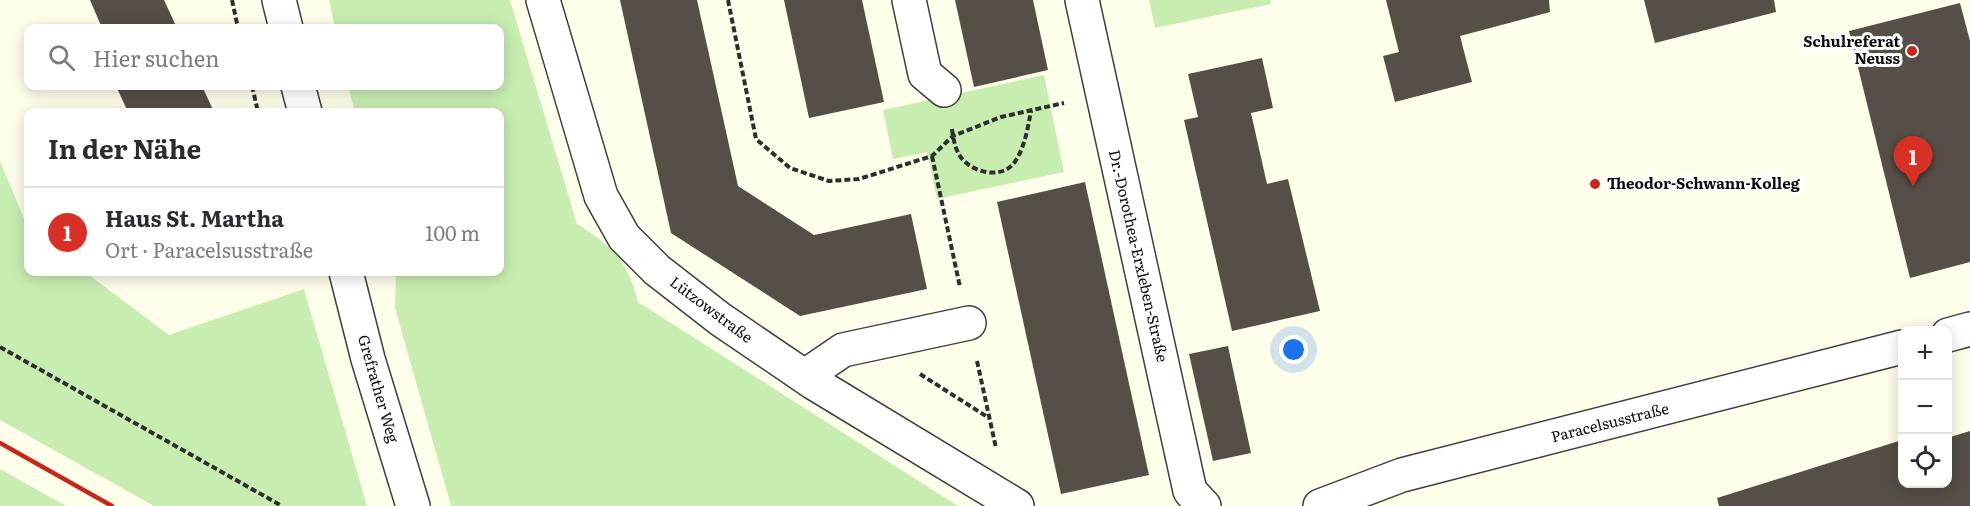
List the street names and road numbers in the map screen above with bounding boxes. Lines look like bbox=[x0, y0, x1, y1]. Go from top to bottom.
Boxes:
street label: Dr.-Dorothea-Erxleben-Straße bbox=[1104, 147, 1175, 364]
street label: Lützowstraße bbox=[666, 270, 758, 348]
street label: Grefrather Weg bbox=[353, 332, 406, 446]
street label: Paracelsusstraße bbox=[1548, 396, 1671, 447]

